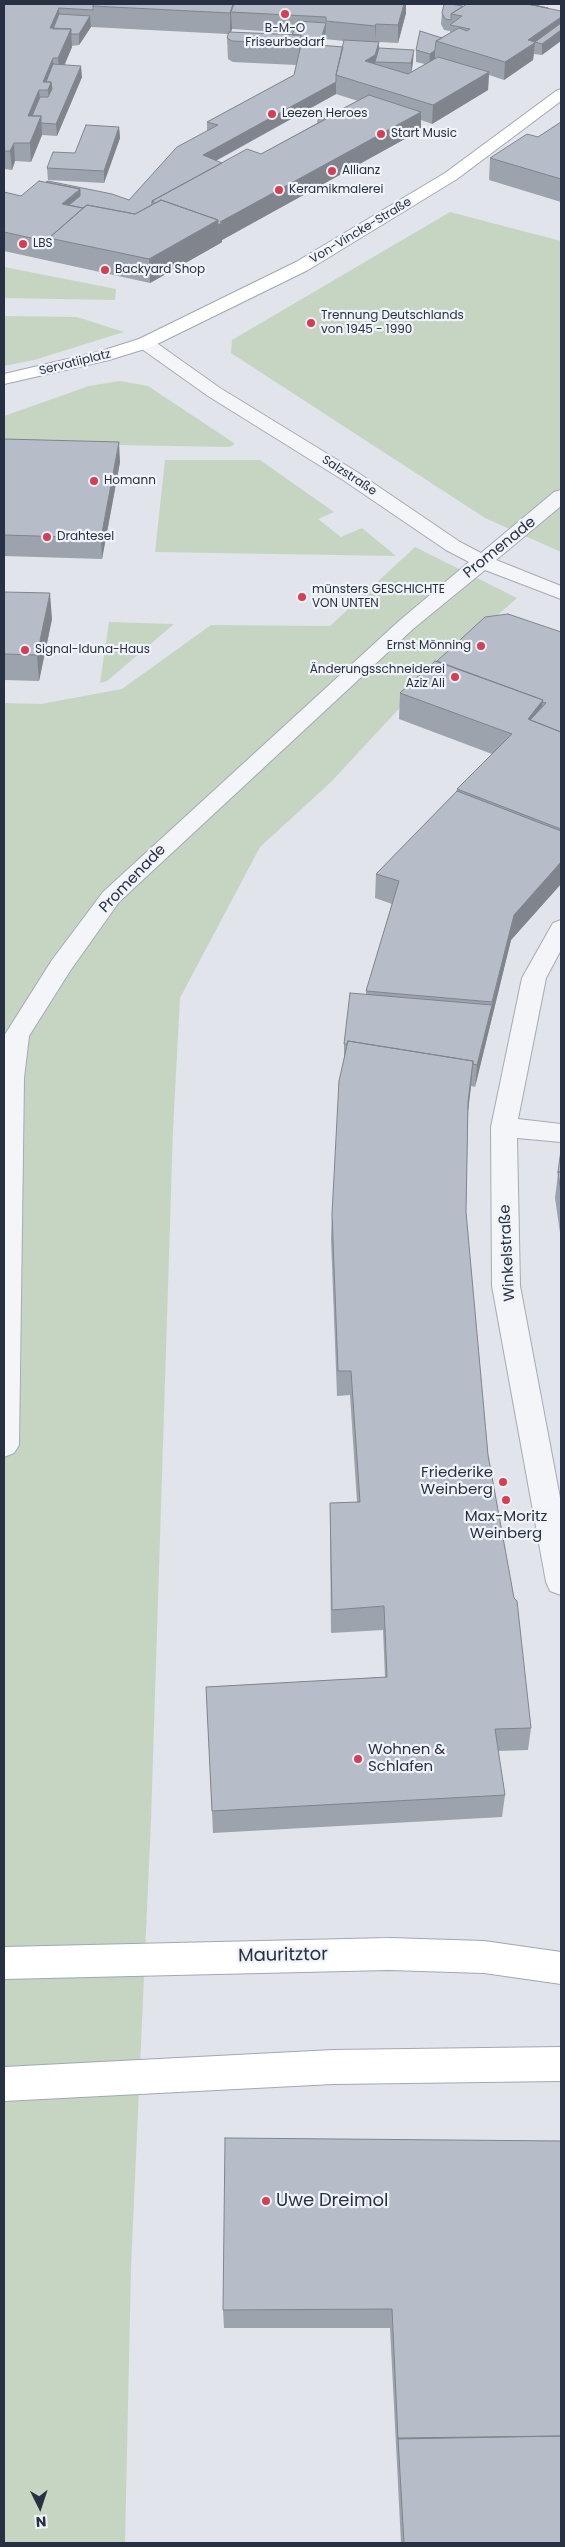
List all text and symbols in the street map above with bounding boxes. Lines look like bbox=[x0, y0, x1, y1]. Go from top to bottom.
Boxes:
marker: B-M-O Friseurbedarf bbox=[279, 8, 291, 20]
place label: B-M-O Friseurbedarf bbox=[245, 22, 325, 50]
place label: Leezen Heroes bbox=[282, 107, 367, 121]
marker: Leezen Heroes bbox=[266, 108, 278, 120]
place label: Start Music bbox=[391, 127, 457, 141]
marker: Start Music bbox=[375, 128, 387, 140]
place label: Allianz bbox=[342, 164, 380, 178]
marker: Allianz bbox=[326, 165, 338, 177]
place label: Keramikmalerei bbox=[289, 183, 383, 197]
marker: Keramikmalerei bbox=[273, 184, 285, 196]
street label: Von-Vincke-Straße bbox=[308, 195, 414, 267]
place label: LBS bbox=[33, 237, 53, 251]
marker: LBS bbox=[17, 238, 29, 250]
place label: Backyard Shop bbox=[115, 263, 205, 277]
marker: Backyard Shop bbox=[99, 264, 111, 276]
place label: Trennung Deutschlands von 1945 - 1990 bbox=[321, 309, 464, 337]
marker: Trennung Deutschlands von 1945 - 1990 bbox=[305, 317, 317, 329]
street label: Servatiiplatz bbox=[38, 347, 112, 379]
street label: Salzstraße bbox=[319, 453, 379, 499]
place label: Homann bbox=[104, 474, 156, 488]
marker: Homann bbox=[88, 475, 100, 487]
street label: Promenade bbox=[460, 513, 540, 583]
place label: Drahtesel bbox=[57, 530, 114, 544]
marker: Drahtesel bbox=[41, 531, 53, 543]
place label: münsters GESCHICHTE VON UNTEN bbox=[312, 583, 445, 611]
marker: münsters GESCHICHTE VON UNTEN bbox=[296, 591, 308, 603]
place label: Ernst Mönning bbox=[387, 639, 471, 653]
marker: Ernst Mönning bbox=[475, 640, 487, 652]
place label: Signal-Iduna-Haus bbox=[35, 643, 150, 657]
marker: Signal-Iduna-Haus bbox=[19, 644, 31, 656]
place label: Änderungsschneiderei Aziz Ali bbox=[310, 663, 445, 691]
marker: Änderungsschneiderei Aziz Ali bbox=[449, 671, 461, 683]
street label: Promenade bbox=[96, 841, 170, 917]
street label: Winkelstraße bbox=[496, 1204, 520, 1302]
place label: Friederike Weinberg bbox=[421, 1464, 493, 1499]
marker: Friederike Weinberg bbox=[497, 1476, 509, 1488]
marker: Max-Moritz Weinberg bbox=[500, 1494, 512, 1506]
place label: Max-Moritz Weinberg bbox=[465, 1508, 547, 1543]
place label: Wohnen & Schlafen bbox=[368, 1741, 445, 1776]
marker: Wohnen & Schlafen bbox=[352, 1753, 364, 1765]
street label: Mauritztor bbox=[238, 1944, 328, 1968]
place label: Uwe Dreimol bbox=[276, 2190, 388, 2212]
marker: Uwe Dreimol bbox=[260, 2195, 272, 2207]
north arrow bbox=[15, 2482, 65, 2532]
text: N bbox=[35, 2512, 47, 2532]

